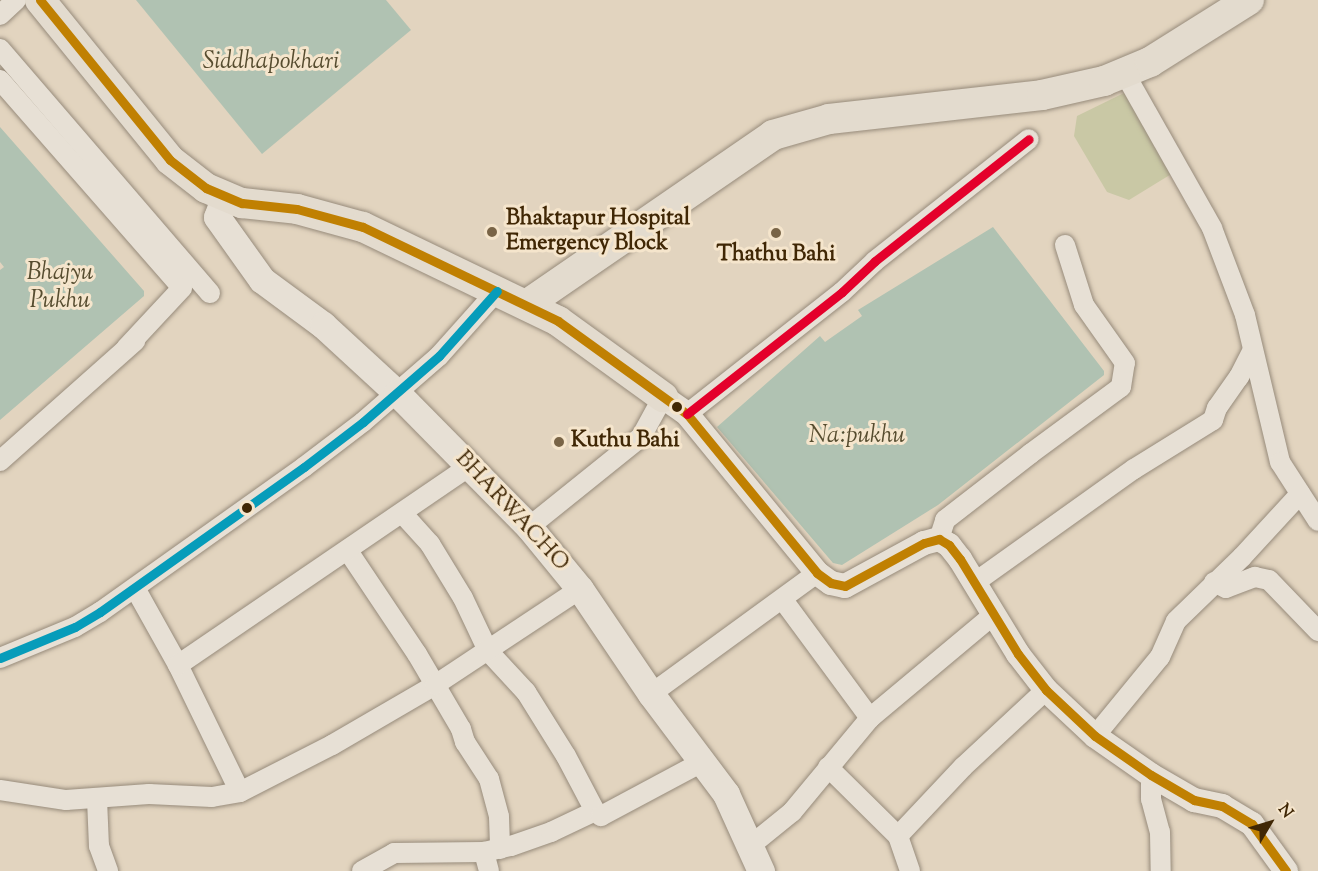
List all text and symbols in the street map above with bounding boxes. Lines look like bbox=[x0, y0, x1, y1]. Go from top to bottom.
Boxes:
water label: Siddhapokhari bbox=[203, 49, 339, 77]
place label: Bhaktapur Hospital Emergency Block bbox=[506, 206, 690, 258]
marker: Bhaktapur Hospital Emergency Block bbox=[483, 223, 501, 241]
marker: Thathu Bahi bbox=[769, 226, 783, 240]
place label: Thathu Bahi bbox=[716, 243, 836, 269]
water label: Bhajyu Pukhu bbox=[27, 260, 93, 316]
unlabelled marker bbox=[671, 401, 683, 413]
water label: Na:pukhu bbox=[809, 423, 905, 451]
place label: Kuthu Bahi bbox=[571, 429, 680, 455]
marker: Kuthu Bahi bbox=[552, 435, 566, 449]
street label: BHARWACHO bbox=[449, 447, 573, 577]
unlabelled marker bbox=[241, 502, 253, 514]
north arrow bbox=[1240, 793, 1300, 853]
text: N bbox=[1272, 799, 1298, 824]

